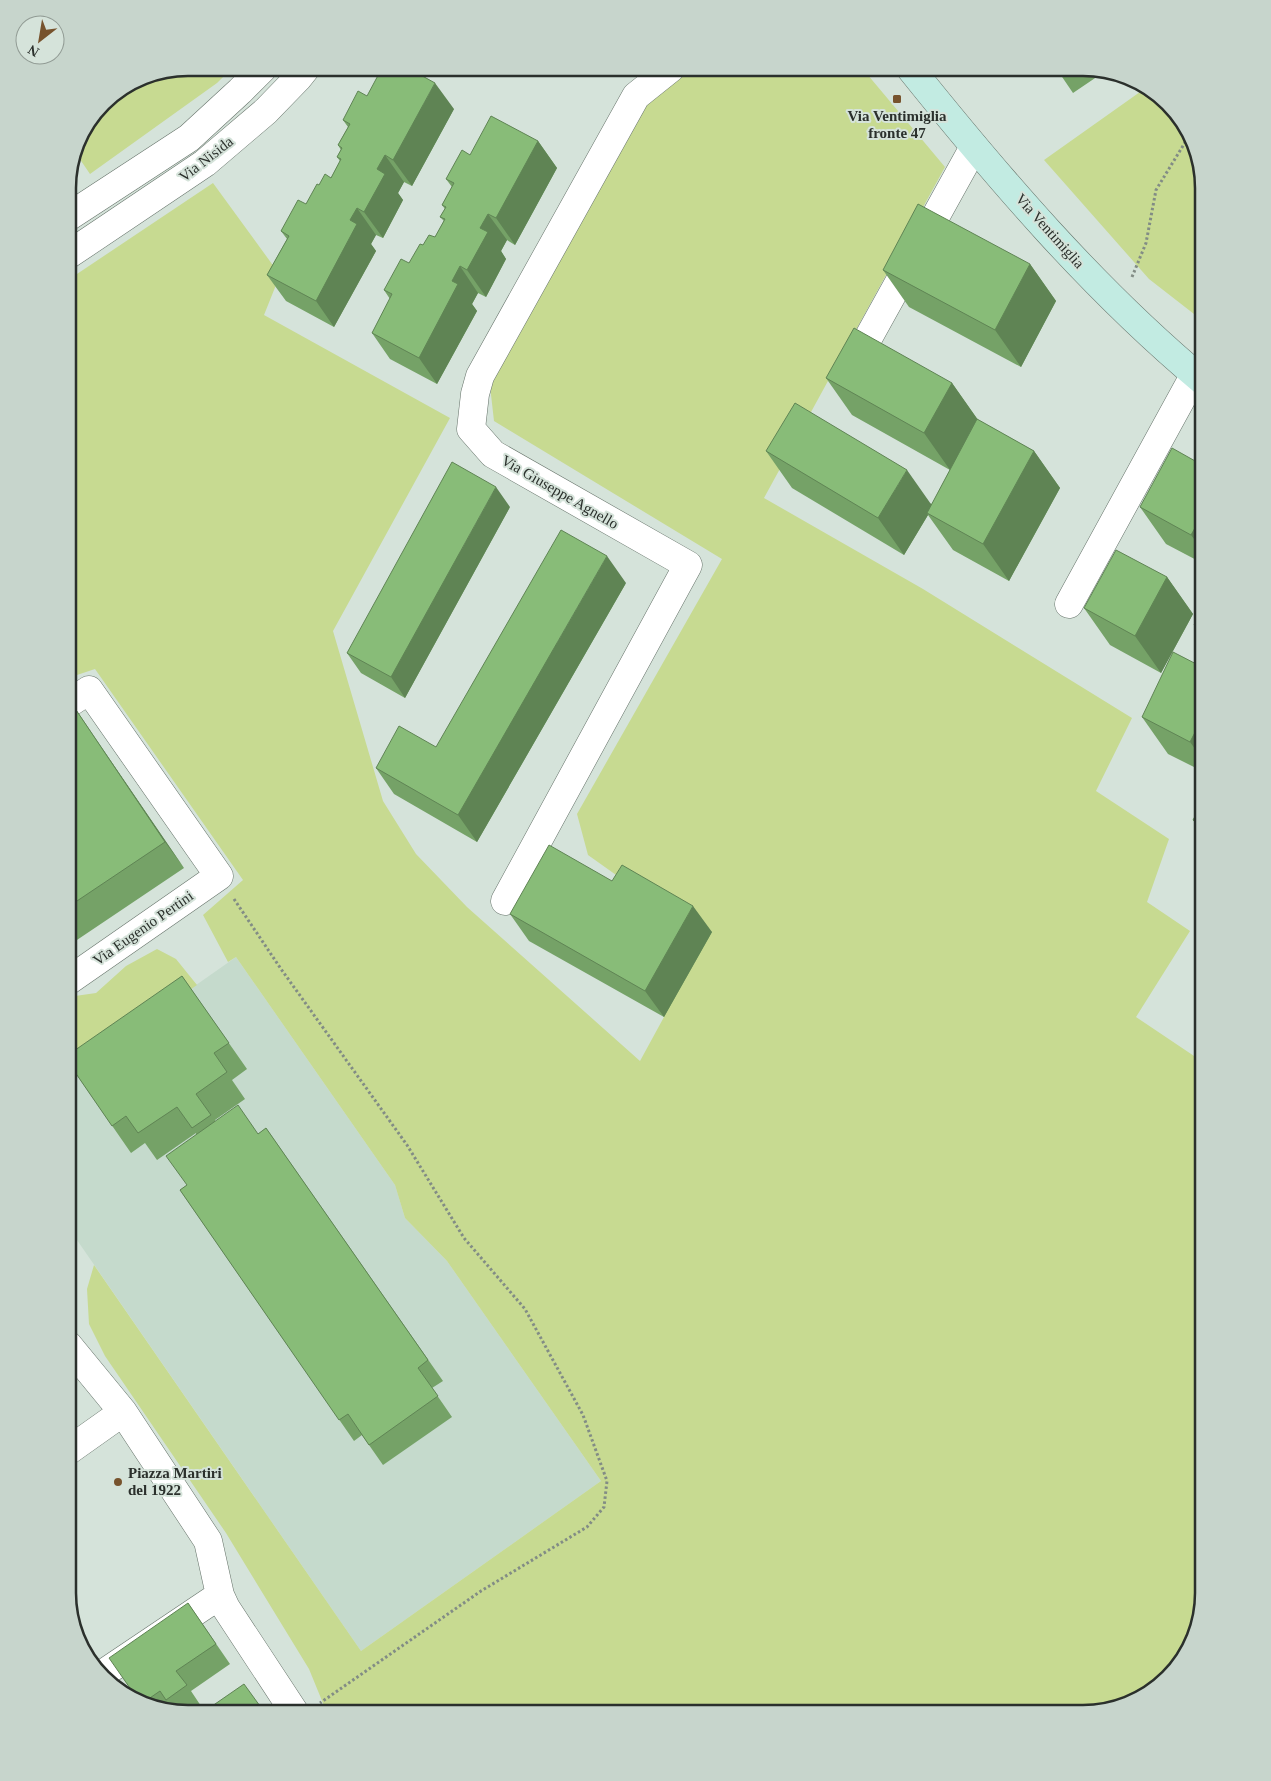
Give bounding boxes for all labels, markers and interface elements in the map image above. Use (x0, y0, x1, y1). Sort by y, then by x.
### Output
north arrow (15, 15, 65, 65)
text: N (25, 42, 42, 60)
marker: Via Ventimiglia fronte 47 (891, 93, 903, 105)
place label: Via Ventimiglia fronte 47 (847, 108, 947, 141)
street label: Via Nisida (176, 133, 236, 185)
street label: Via Ventimiglia (1013, 191, 1088, 272)
street label: Via Giuseppe Agnello (499, 452, 621, 532)
street label: Via Eugenio Pertini (90, 888, 196, 968)
place label: Piazza Martiri del 1922 (128, 1465, 222, 1498)
marker: Piazza Martiri del 1922 (112, 1476, 124, 1488)

